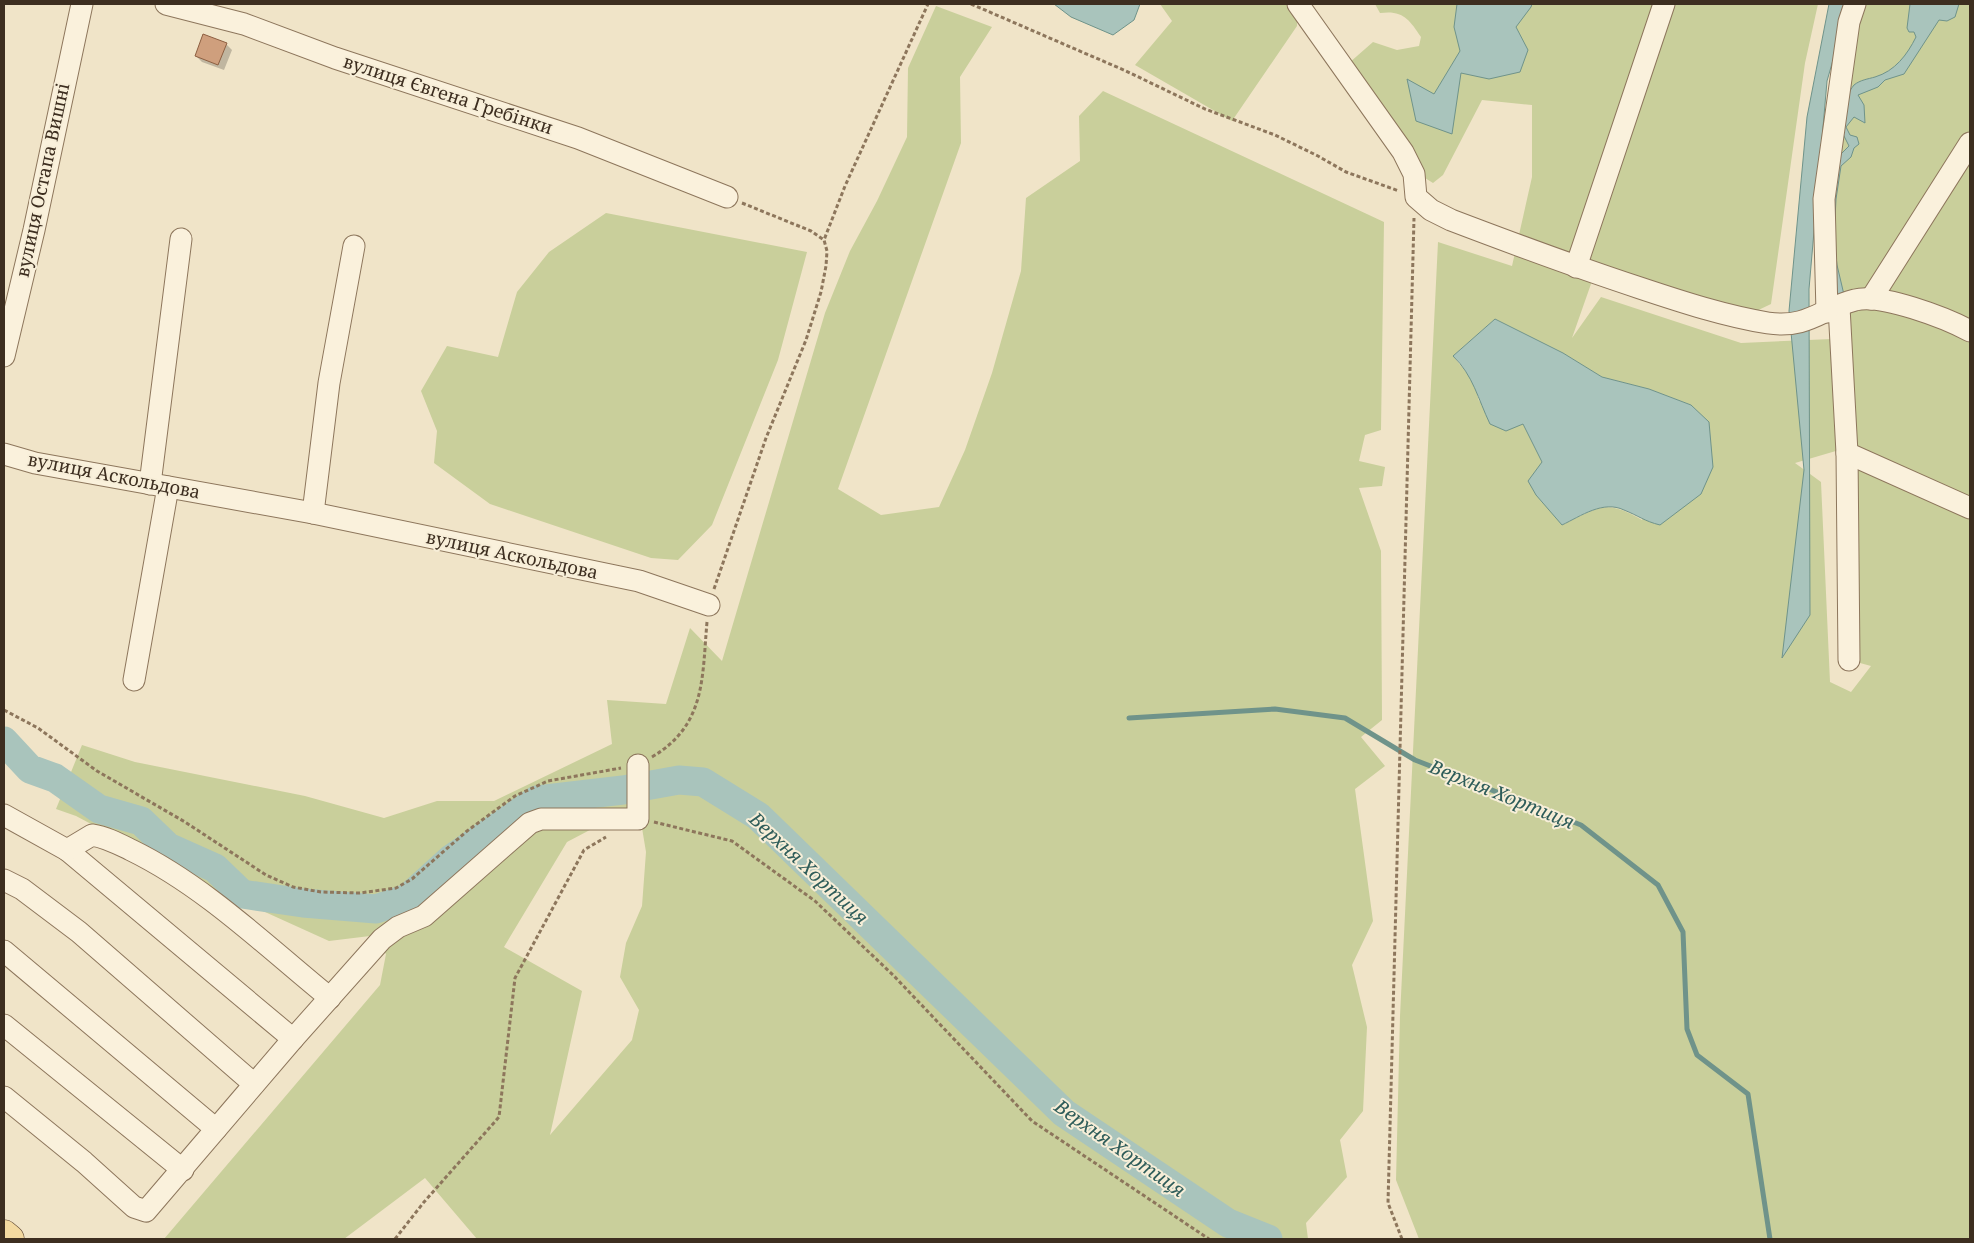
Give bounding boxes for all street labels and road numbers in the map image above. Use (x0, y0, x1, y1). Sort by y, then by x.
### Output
street label: вулиця Євгена Гребінки (340, 49, 556, 139)
street label: вулиця Остапа Вишні (10, 80, 74, 279)
street label: вулиця Аскольдова (26, 447, 202, 504)
street label: вулиця Аскольдова (424, 524, 600, 584)

